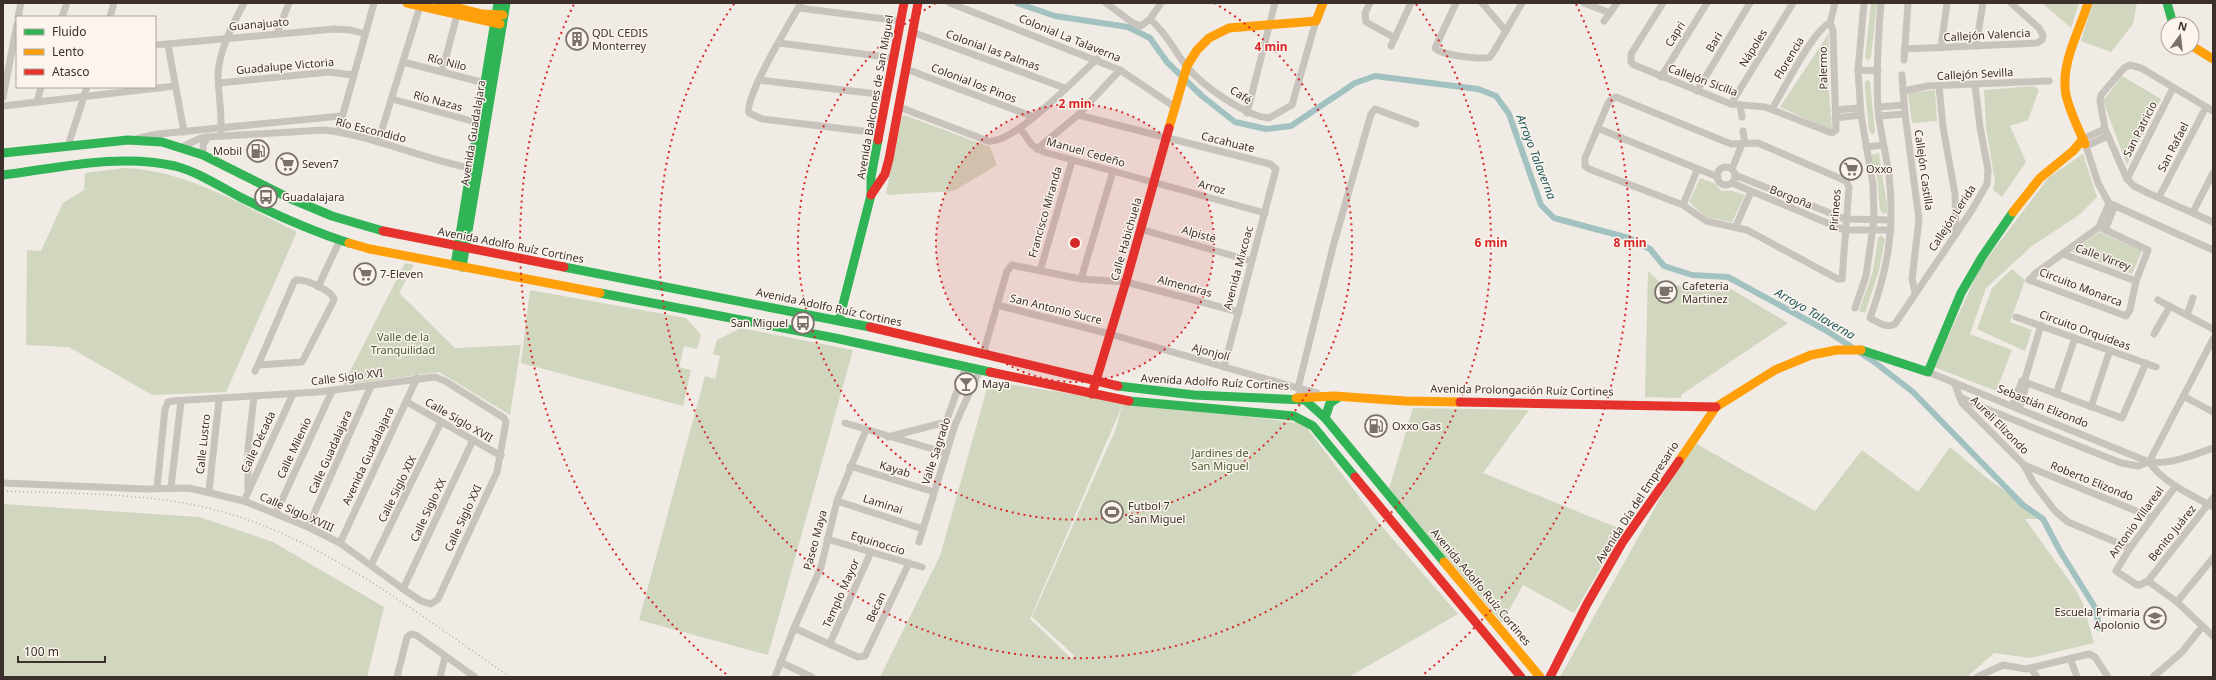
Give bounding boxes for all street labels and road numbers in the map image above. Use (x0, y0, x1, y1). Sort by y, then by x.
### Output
street label: Colonial La Talaverna (1017, 10, 1124, 65)
street label: Guanajuato (228, 13, 290, 34)
street label: Avenida Balcones de San Miguel (853, 14, 896, 180)
street label: Capri (1661, 18, 1688, 49)
street label: Callejón Valencia (1943, 25, 2031, 44)
street label: Colonial las Palmas (944, 26, 1042, 74)
street label: Nápoles (1735, 26, 1770, 70)
street label: Bari (1702, 29, 1725, 54)
street label: Florencia (1770, 34, 1807, 82)
street label: Palermo (1815, 46, 1830, 90)
street label: Río Nilo (426, 49, 469, 74)
street label: Guadalupe Victoria (235, 54, 335, 77)
street label: Colonial los Pinos (929, 59, 1019, 106)
street label: Callejón Sicilia (1666, 60, 1740, 99)
street label: Callejón Sevilla (1936, 64, 2014, 83)
street label: Avenida Guadalajara (457, 79, 488, 187)
street label: Café (1227, 82, 1255, 107)
street label: Río Nazas (412, 87, 464, 114)
street label: San Patricio (2119, 98, 2160, 159)
street label: Río Escondido (334, 113, 408, 146)
street label: San Rafael (2154, 119, 2191, 174)
street label: Cacahuate (1200, 128, 1256, 155)
street label: Callejón Castilla (1911, 129, 1938, 211)
street label: Manuel Cedeño (1045, 133, 1128, 170)
street label: Francisco Miranda (1024, 165, 1065, 259)
street label: Arroz (1197, 176, 1227, 197)
street label: Borgoña (1768, 181, 1815, 212)
street label: Callejón Lerida (1924, 182, 1979, 254)
street label: Pirineos (1825, 188, 1844, 231)
street label: Calle Habichuela (1106, 196, 1145, 282)
street label: Alpiste (1180, 221, 1218, 246)
street label: Avenida Adolfo Ruíz Cortines (437, 223, 585, 266)
street label: Avenida Mixcoac (1219, 224, 1256, 311)
street label: Calle Virrey (2073, 240, 2133, 274)
street label: Circuito Monarca (2037, 264, 2125, 309)
street label: Almendras (1156, 271, 1214, 300)
street label: Avenida Adolfo Ruíz Cortines (755, 284, 903, 329)
street label: San Antonio Sucre (1009, 290, 1104, 327)
street label: Circuito Orquídeas (2037, 306, 2133, 353)
street label: Ajonjolí (1191, 339, 1233, 364)
street label: Calle Siglo XVI (310, 365, 384, 388)
street label: Avenida Adolfo Ruíz Cortines (1140, 370, 1290, 393)
street label: Avenida Prolongación Ruíz Cortines (1430, 380, 1614, 399)
street label: Sebastián Elizondo (1995, 380, 2091, 431)
street label: Aureli Elizondo (1968, 392, 2033, 457)
street label: Calle Siglo XVII (422, 394, 496, 445)
street label: Avenida Guadalajara (338, 404, 397, 507)
street label: Calle Década (237, 408, 278, 475)
street label: Calle Guadalajara (304, 408, 355, 496)
street label: Calle Lustro (192, 413, 213, 475)
street label: Calle Milenio (273, 414, 314, 481)
street label: Valle Sagrado (918, 415, 954, 487)
street label: Avenida Día del Empresario (1592, 438, 1682, 565)
street label: Calle Siglo XIX (374, 452, 419, 525)
street label: Kayab (878, 457, 913, 480)
street label: Roberto Elizondo (2048, 457, 2136, 504)
street label: Calle Siglo XX (406, 475, 449, 544)
street label: Calle Siglo XXI (440, 482, 485, 554)
street label: Antonio Villareal (2105, 483, 2166, 560)
street label: Calle Siglo XVIII (258, 488, 337, 535)
street label: Laminai (861, 490, 905, 517)
street label: Benito Juárez (2144, 502, 2199, 564)
street label: Paseo Maya (799, 508, 830, 572)
street label: Avenida Adolfo Ruíz Cortines (1428, 525, 1535, 648)
street label: Equinoccio (849, 527, 907, 558)
street label: Templo Mayor (819, 556, 863, 630)
street label: Becan (862, 589, 889, 624)

